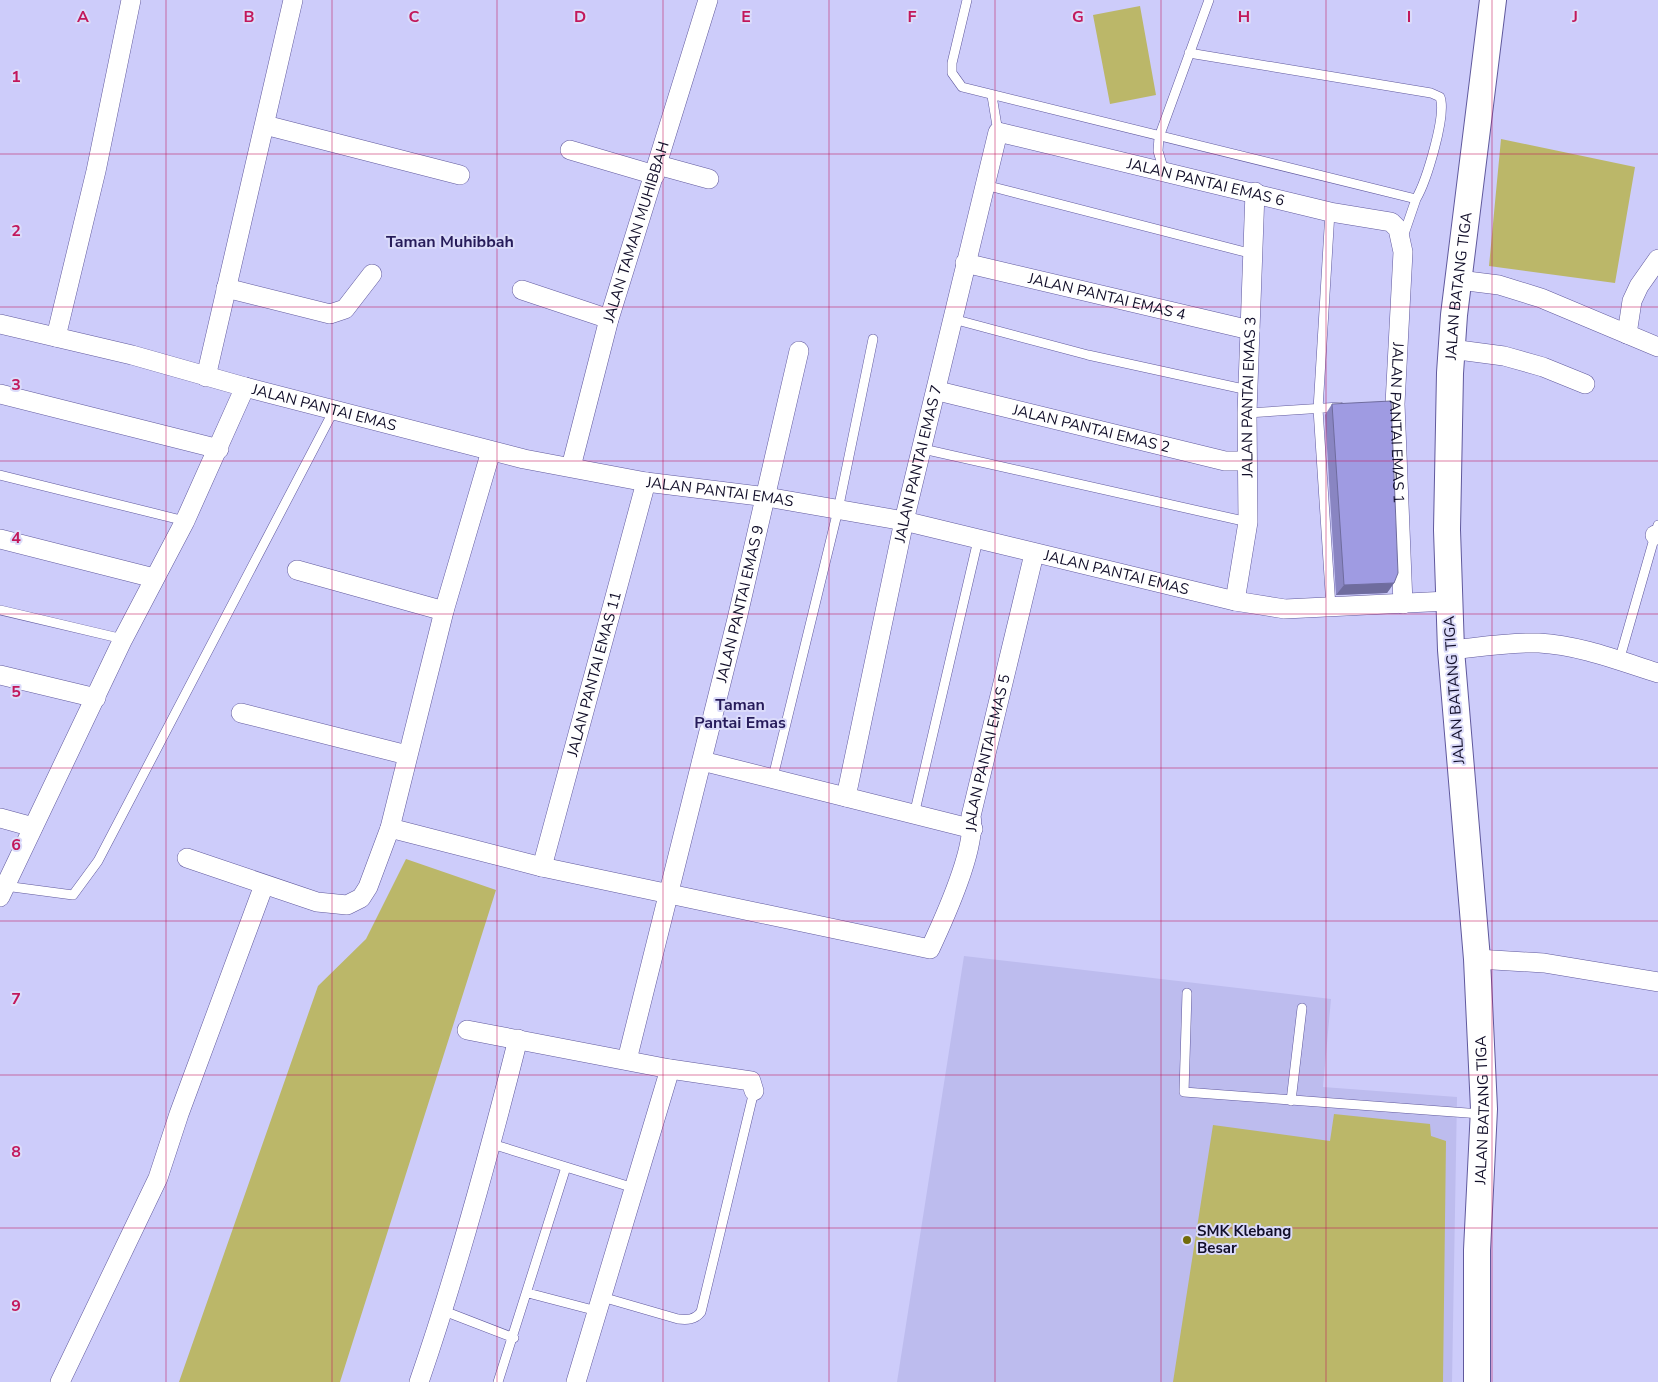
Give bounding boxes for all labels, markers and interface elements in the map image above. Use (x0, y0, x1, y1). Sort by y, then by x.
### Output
text: A (77, 6, 89, 28)
text: B (243, 6, 255, 28)
text: C (409, 6, 420, 28)
text: D (574, 6, 586, 28)
text: E (741, 6, 751, 28)
text: F (908, 6, 917, 28)
text: G (1072, 6, 1084, 28)
text: H (1238, 6, 1250, 28)
text: I (1407, 6, 1411, 28)
text: J (1571, 6, 1578, 28)
text: 1 (11, 66, 21, 88)
street label: JALAN TAMAN MUHIBBAH (598, 139, 674, 325)
street label: JALAN PANTAI EMAS 6 (1124, 153, 1286, 211)
street label: JALAN BATANG TIGA (1441, 211, 1477, 362)
text: 2 (11, 220, 21, 242)
district label: Taman Muhibbah (386, 231, 514, 253)
street label: JALAN PANTAI EMAS 4 (1025, 268, 1188, 325)
street label: JALAN PANTAI EMAS 3 (1237, 316, 1260, 479)
street label: JALAN PANTAI EMAS 1 (1385, 341, 1409, 504)
text: 3 (11, 374, 21, 396)
street label: JALAN PANTAI EMAS (249, 379, 399, 436)
street label: JALAN PANTAI EMAS 7 (890, 383, 946, 545)
street label: JALAN PANTAI EMAS 2 (1010, 399, 1172, 457)
street label: JALAN PANTAI EMAS (644, 472, 795, 511)
street label: JALAN PANTAI EMAS 9 (711, 523, 768, 686)
text: 4 (11, 527, 21, 549)
street label: JALAN PANTAI EMAS (1041, 545, 1191, 600)
street label: JALAN PANTAI EMAS 11 (562, 589, 626, 760)
street label: JALAN BATANG TIGA (1439, 615, 1469, 766)
street label: JALAN PANTAI EMAS 5 (961, 672, 1015, 833)
text: 5 (11, 681, 21, 703)
district label: Taman Pantai Emas (694, 694, 786, 734)
text: 6 (11, 834, 21, 856)
text: 7 (11, 988, 21, 1010)
street label: JALAN BATANG TIGA (1470, 1035, 1494, 1186)
text: 8 (11, 1141, 21, 1163)
place label: SMK Klebang Besar (1197, 1221, 1291, 1258)
marker: SMK Klebang Besar (1181, 1234, 1193, 1246)
text: 9 (11, 1295, 21, 1317)

